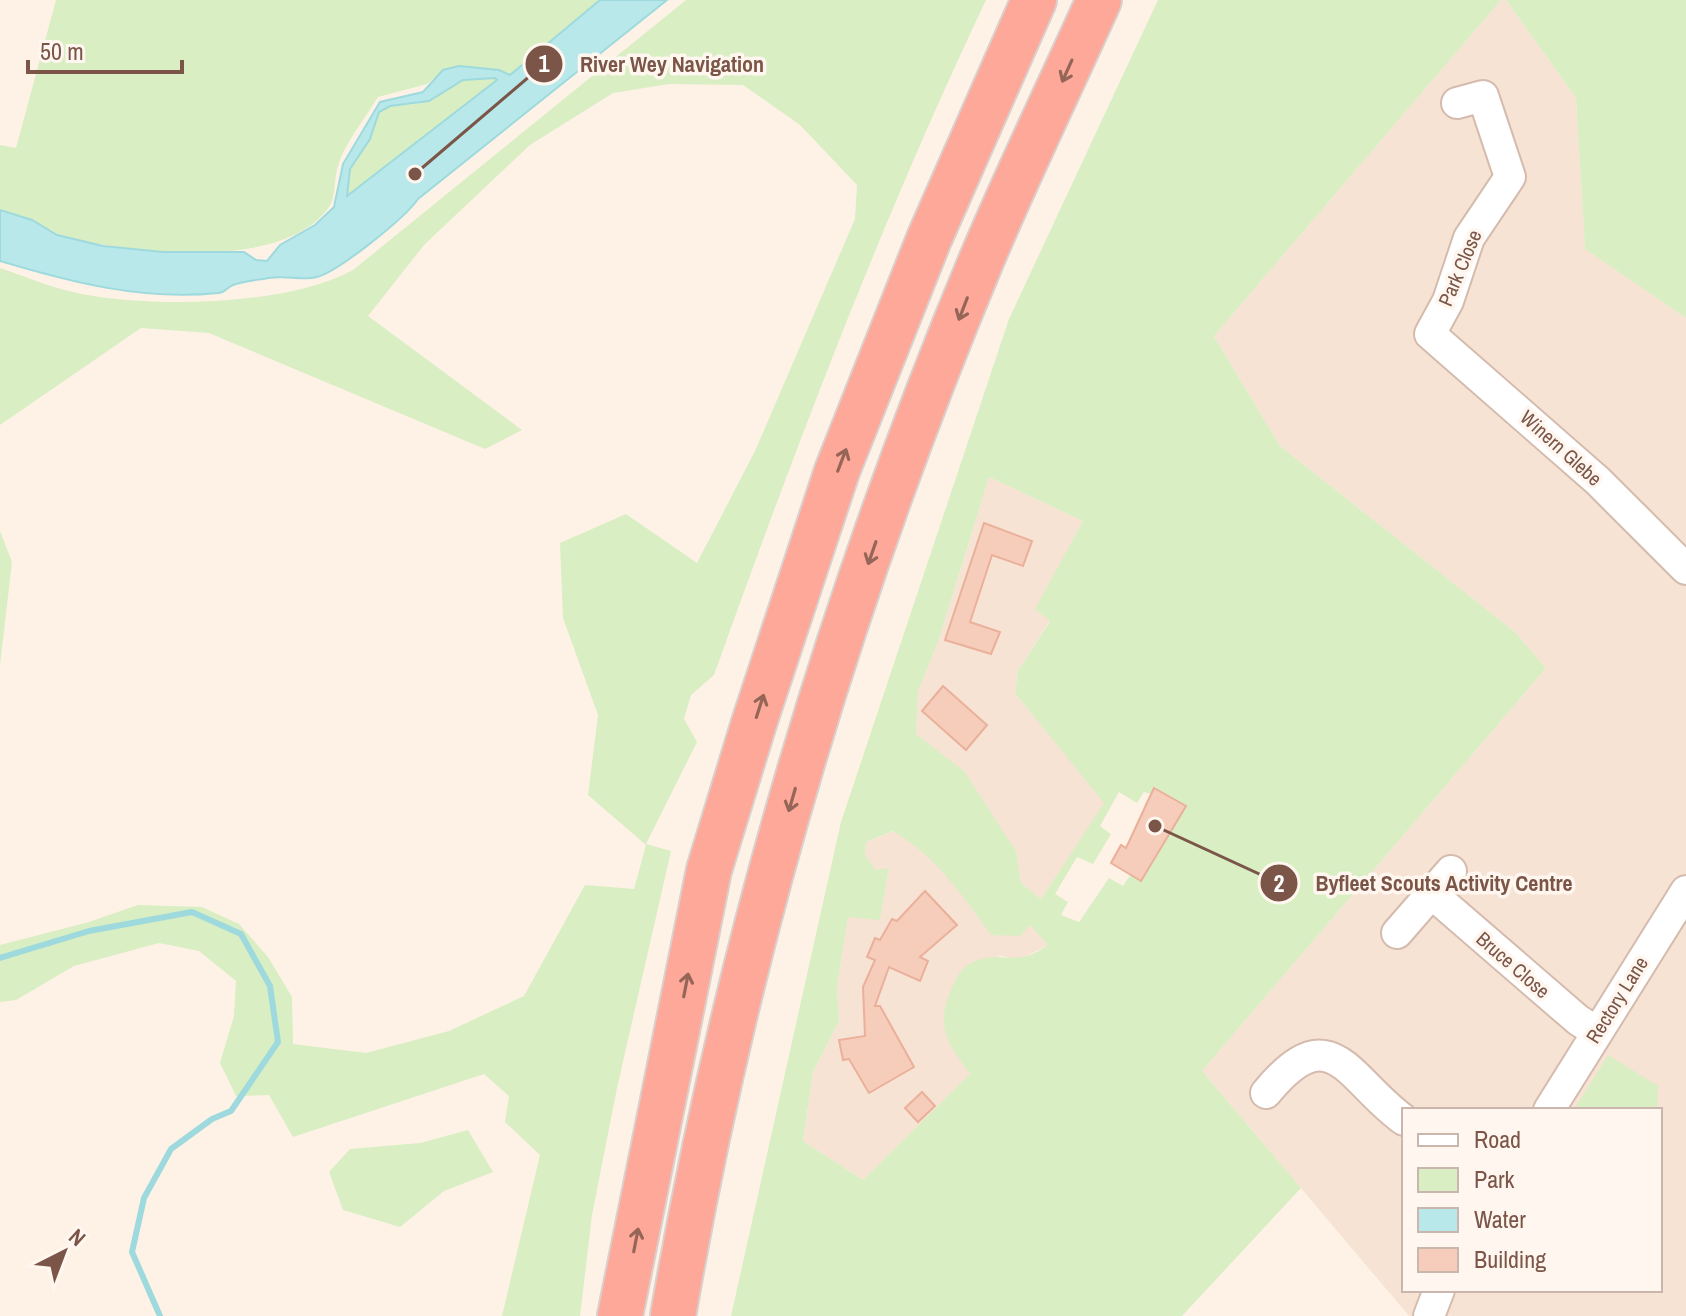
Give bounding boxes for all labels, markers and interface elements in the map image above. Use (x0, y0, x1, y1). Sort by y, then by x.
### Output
scale bar (28, 24, 182, 74)
text: 50 m (40, 35, 84, 67)
callout: River Wey Navigation (524, 41, 780, 87)
text: 1 (539, 47, 550, 79)
text: River Wey Navigation (580, 49, 764, 79)
one-way arrow (1059, 59, 1074, 83)
street label: Park Close (1431, 226, 1488, 310)
one-way arrow (954, 296, 969, 321)
street label: Winern Glebe (1515, 404, 1608, 492)
one-way arrow (836, 448, 850, 473)
one-way arrow (863, 540, 878, 565)
one-way arrow (753, 694, 768, 719)
one-way arrow (783, 787, 798, 813)
callout: Byfleet Scouts Activity Centre (1259, 860, 1589, 906)
text: 2 (1274, 867, 1285, 899)
text: Byfleet Scouts Activity Centre (1316, 868, 1572, 898)
street label: Bruce Close (1471, 925, 1556, 1004)
street label: Rectory Lane (1579, 951, 1654, 1048)
one-way arrow (680, 972, 695, 998)
legend (1402, 1108, 1662, 1292)
text: Road (1474, 1123, 1521, 1155)
text: Park (1474, 1163, 1515, 1195)
text: Water (1474, 1203, 1526, 1235)
north arrow (24, 1212, 104, 1292)
text: N (63, 1222, 92, 1253)
one-way arrow (629, 1227, 644, 1253)
text: Building (1474, 1243, 1546, 1275)

